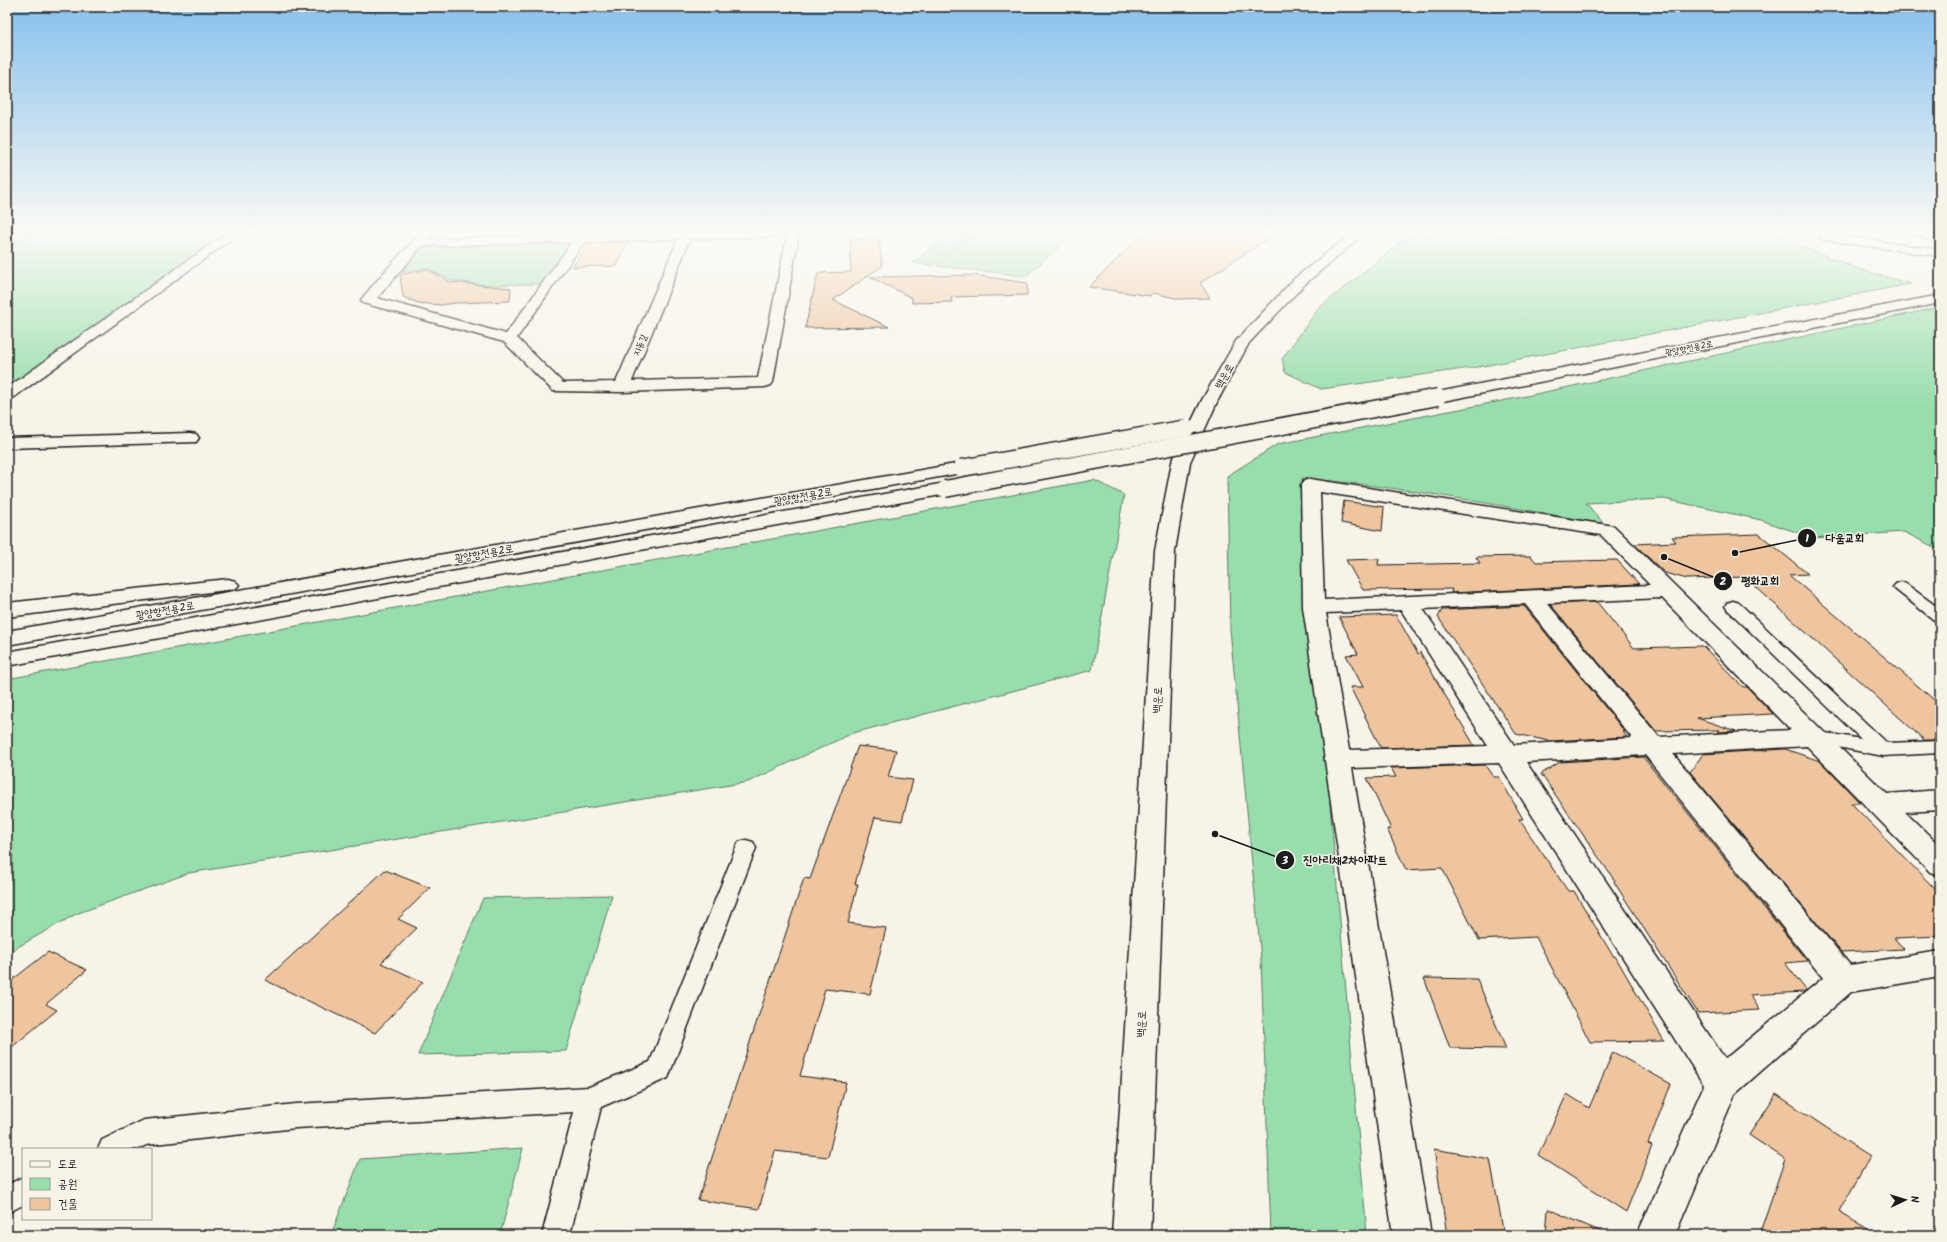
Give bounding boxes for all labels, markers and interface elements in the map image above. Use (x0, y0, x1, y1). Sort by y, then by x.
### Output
street label: 지동길 (629, 332, 652, 358)
street label: 광양항전용2로 (1664, 336, 1714, 360)
street label: 백운로 (1211, 360, 1239, 392)
street label: 광양항전용2로 (772, 483, 834, 511)
callout: 다움교회 (1797, 526, 1872, 550)
text: 1 (1805, 529, 1809, 548)
text: 다움교회 (1825, 529, 1864, 548)
street label: 광양항전용2로 (453, 540, 515, 568)
callout: 평화교회 (1713, 569, 1788, 593)
text: 2 (1720, 572, 1727, 591)
text: 평화교회 (1741, 572, 1779, 591)
street label: 광양항전용2로 (134, 597, 196, 625)
street label: 백운로 (1148, 686, 1168, 714)
callout: 진아리채2차아파트 (1275, 848, 1395, 872)
text: 3 (1281, 851, 1289, 870)
text: 진아리채2차아파트 (1303, 851, 1387, 870)
street label: 백운로 (1132, 1010, 1152, 1038)
legend (22, 1148, 152, 1220)
text: 도로 (58, 1155, 77, 1174)
text: 공원 (58, 1175, 77, 1194)
north arrow (1885, 1180, 1925, 1220)
text: 건물 (58, 1195, 78, 1214)
text: N (1905, 1195, 1923, 1204)

